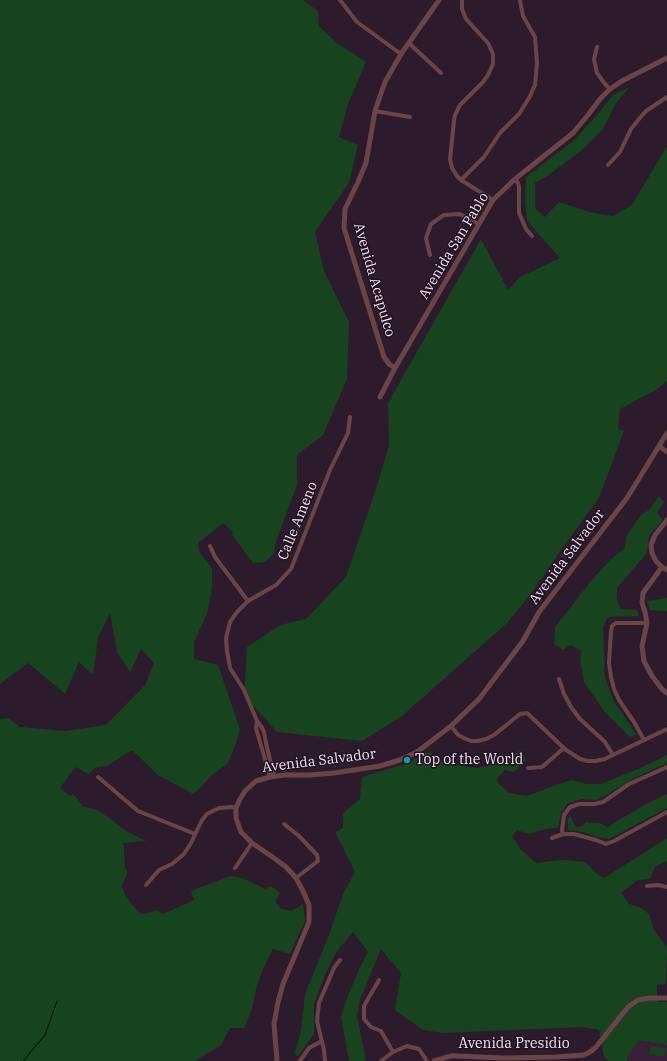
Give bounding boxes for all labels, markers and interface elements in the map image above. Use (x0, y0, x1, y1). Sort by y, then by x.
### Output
street label: Avenida San Pablo (416, 190, 492, 302)
street label: Avenida Acapulco (350, 221, 398, 339)
street label: Calle Ameno (275, 479, 321, 563)
street label: Avenida Salvador (526, 506, 608, 608)
street label: Avenida Salvador (261, 746, 377, 776)
place label: Top of the World (415, 752, 523, 768)
marker: Top of the World (402, 755, 412, 765)
street label: Avenida Presidio (458, 1036, 570, 1052)

